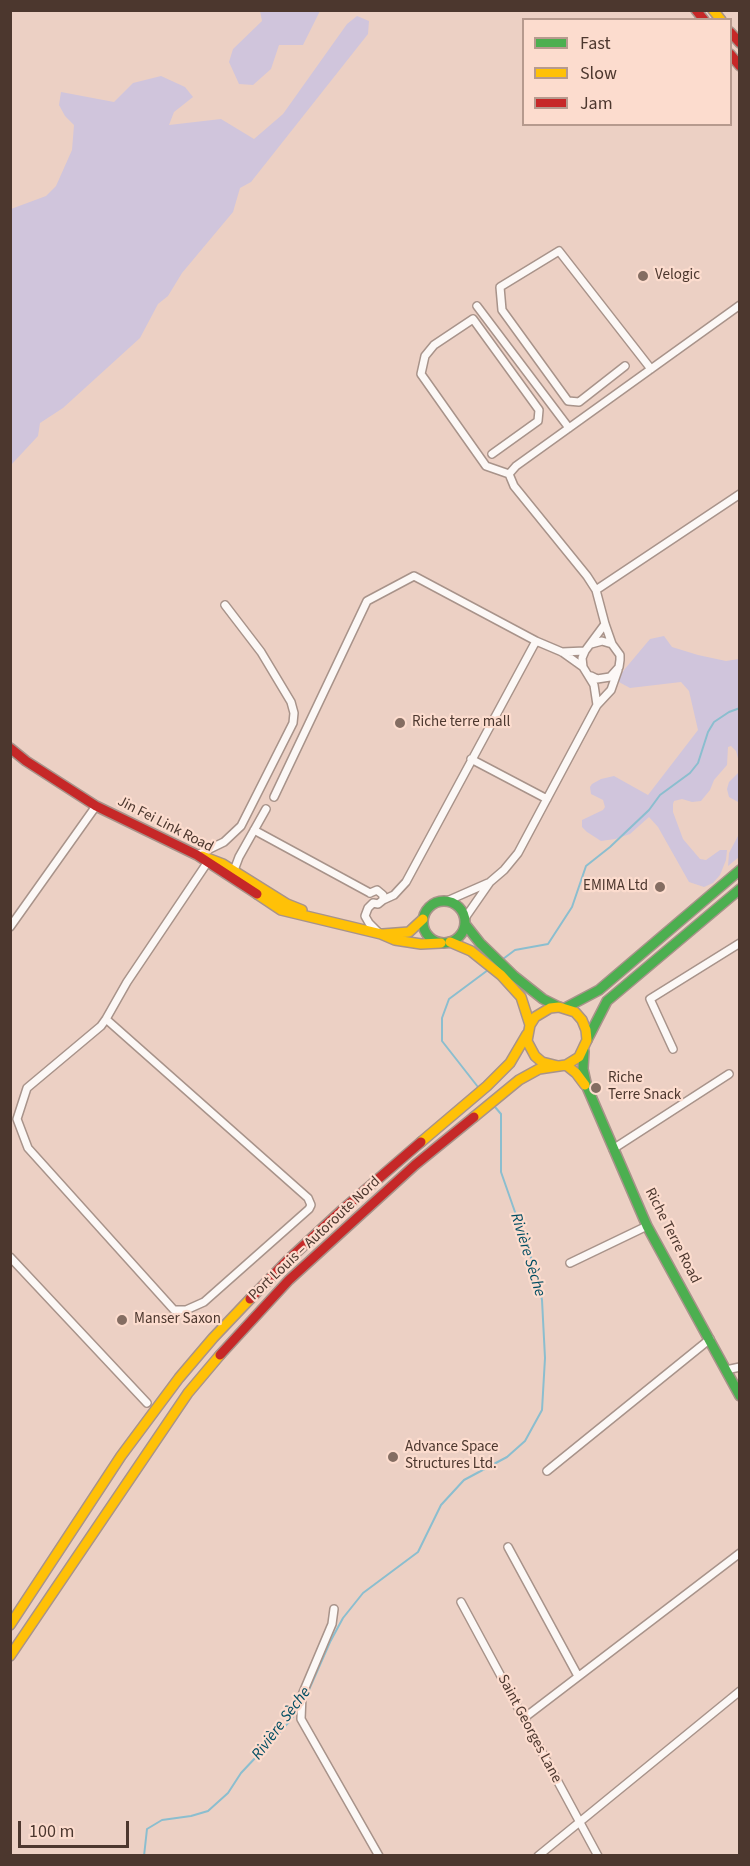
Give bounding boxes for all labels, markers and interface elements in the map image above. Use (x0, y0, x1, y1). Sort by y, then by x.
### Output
legend (522, 18, 732, 126)
text: Fast (580, 31, 611, 56)
text: Slow (580, 61, 617, 86)
text: Jam (580, 91, 613, 116)
place label: Velogic (655, 267, 700, 285)
marker: Velogic (636, 269, 650, 283)
place label: Riche terre mall (412, 714, 510, 732)
marker: Riche terre mall (393, 716, 407, 730)
street label: Jin Fei Link Road (114, 793, 216, 857)
place label: EMIMA Ltd (583, 878, 648, 896)
marker: EMIMA Ltd (653, 880, 667, 894)
place label: Riche Terre Snack (608, 1070, 681, 1105)
marker: Riche Terre Snack (589, 1081, 603, 1095)
street label: Port Louis – Autoroute Nord (246, 1173, 384, 1305)
street label: Riche Terre Road (640, 1185, 704, 1287)
water label: Rivière Sèche (505, 1211, 549, 1299)
place label: Manser Saxon (134, 1311, 221, 1329)
marker: Manser Saxon (115, 1313, 129, 1327)
place label: Advance Space Structures Ltd. (405, 1439, 499, 1474)
marker: Advance Space Structures Ltd. (386, 1450, 400, 1464)
street label: Saint Georges Lane (493, 1672, 565, 1786)
water label: Rivière Sèche (248, 1684, 316, 1764)
scale bar (21, 1809, 132, 1847)
text: 100 m (29, 1819, 74, 1844)

